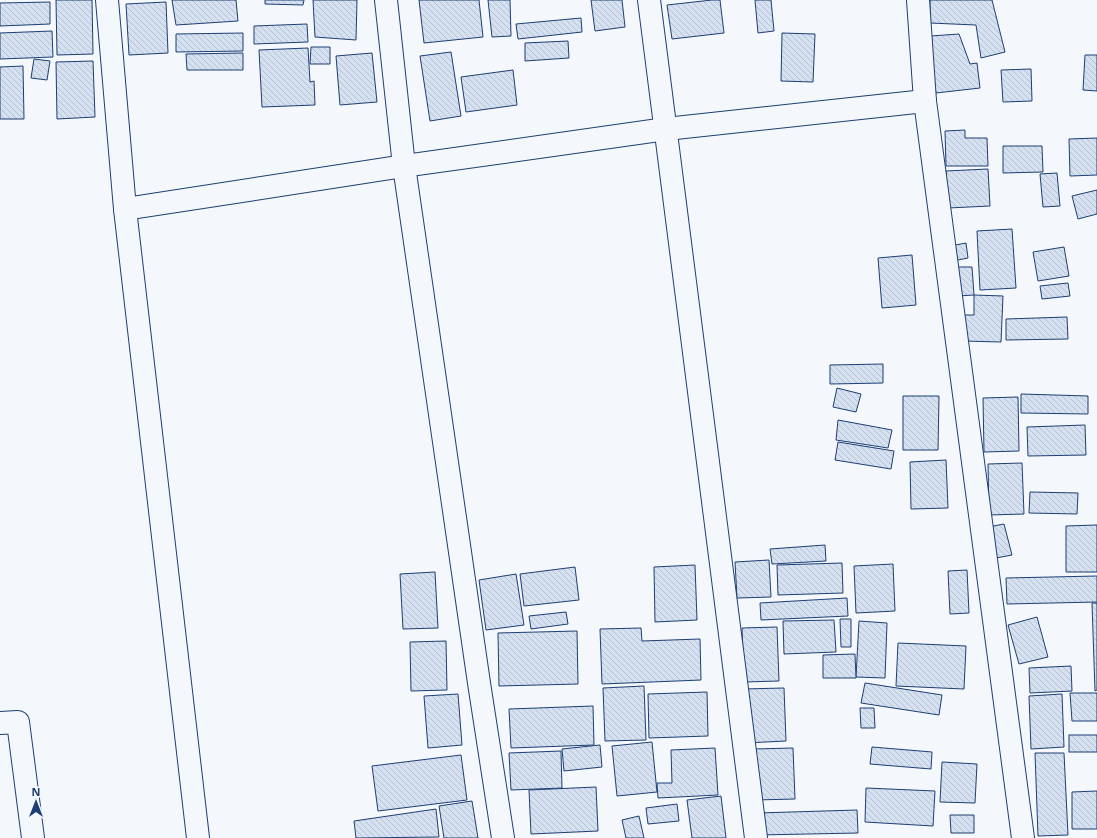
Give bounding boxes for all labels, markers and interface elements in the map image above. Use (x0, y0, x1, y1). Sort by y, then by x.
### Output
north arrow (16, 782, 56, 822)
text: N (32, 784, 40, 799)

